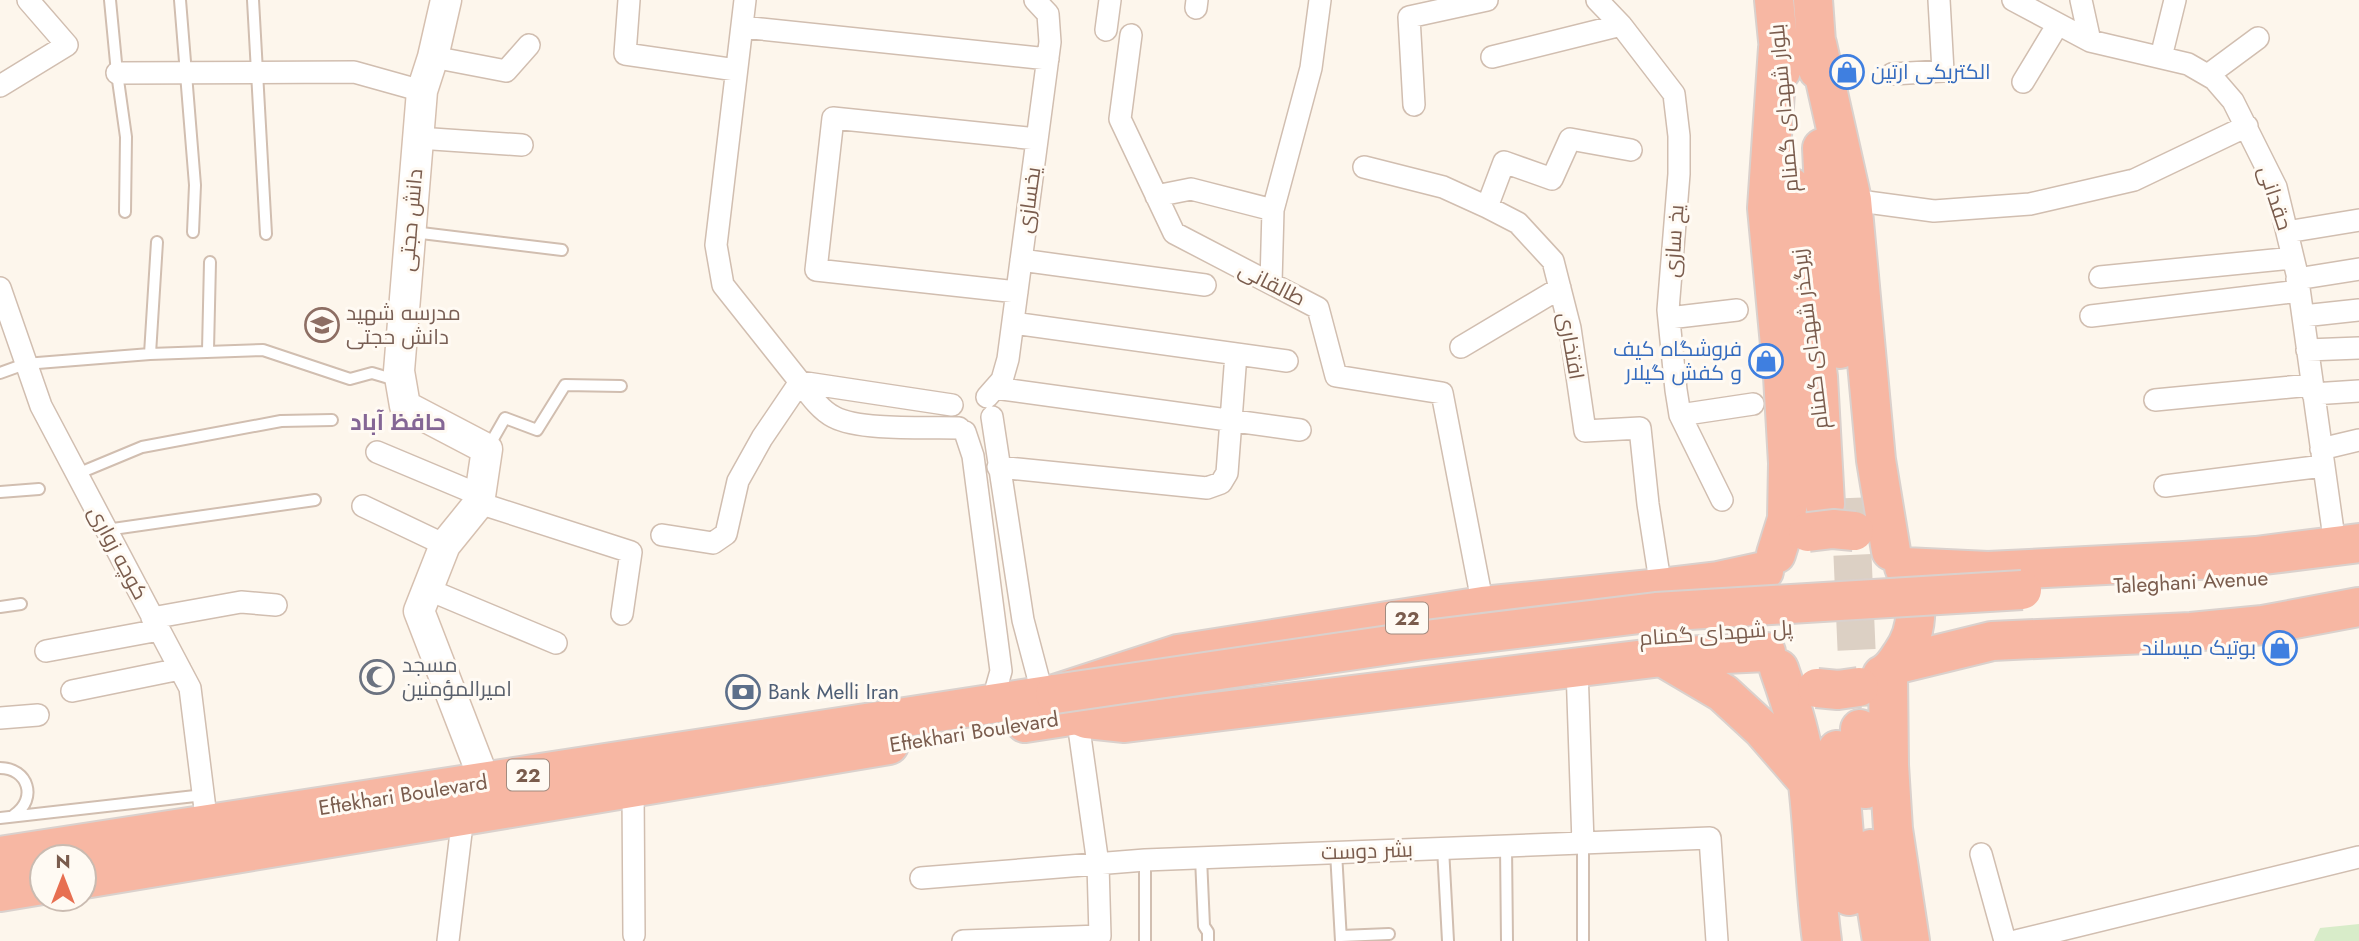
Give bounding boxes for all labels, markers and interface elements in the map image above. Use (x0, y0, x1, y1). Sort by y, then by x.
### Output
street label: بلوار شهدای گمنام (1762, 23, 1806, 193)
shop icon: الکتریکی ارتین (1828, 53, 1866, 91)
place label: الکتریکی ارتین (1871, 57, 1991, 87)
street label: حقدانی (2251, 162, 2299, 234)
street label: یخسازی (1009, 164, 1049, 235)
street label: دانش حجتی (392, 167, 430, 273)
street label: یخ سازی (1656, 203, 1692, 278)
street label: زیرگذر شهدای گمنام (1784, 247, 1836, 431)
street label: طالقانی (1233, 254, 1311, 314)
place label: مدرسه شهید دانش حجتی (346, 298, 461, 352)
school or university icon: مدرسه شهید دانش حجتی (303, 306, 341, 344)
street label: افتخاری (1550, 310, 1592, 382)
place label: فروشگاه کیف و کفش گیلار (1613, 334, 1742, 388)
shop icon: فروشگاه کیف و کفش گیلار (1747, 342, 1785, 380)
district label: حافظ آباد (350, 405, 446, 439)
street label: کوچه زواری (81, 501, 155, 605)
street label: Taleghani Avenue (2113, 563, 2269, 601)
road number: 22 (1386, 603, 1428, 634)
street label: پل شهدای گمنام (1638, 613, 1794, 653)
shop icon: بوتیک میسلند (2261, 629, 2299, 667)
place label: بوتیک میسلند (2141, 633, 2256, 663)
place label: مسجد امیرالمؤمنین (402, 650, 512, 704)
mosque icon: مسجد امیرالمؤمنین (358, 658, 396, 696)
bank icon: Bank Melli Iran (724, 673, 762, 711)
place label: Bank Melli Iran (768, 677, 899, 707)
street label: Eftekhari Boulevard (887, 704, 1061, 760)
road number: 22 (507, 760, 549, 790)
street label: Eftekhari Boulevard (316, 767, 490, 823)
street label: بشر دوست (1320, 834, 1414, 868)
north arrow (28, 843, 98, 913)
text: N (55, 848, 71, 875)

